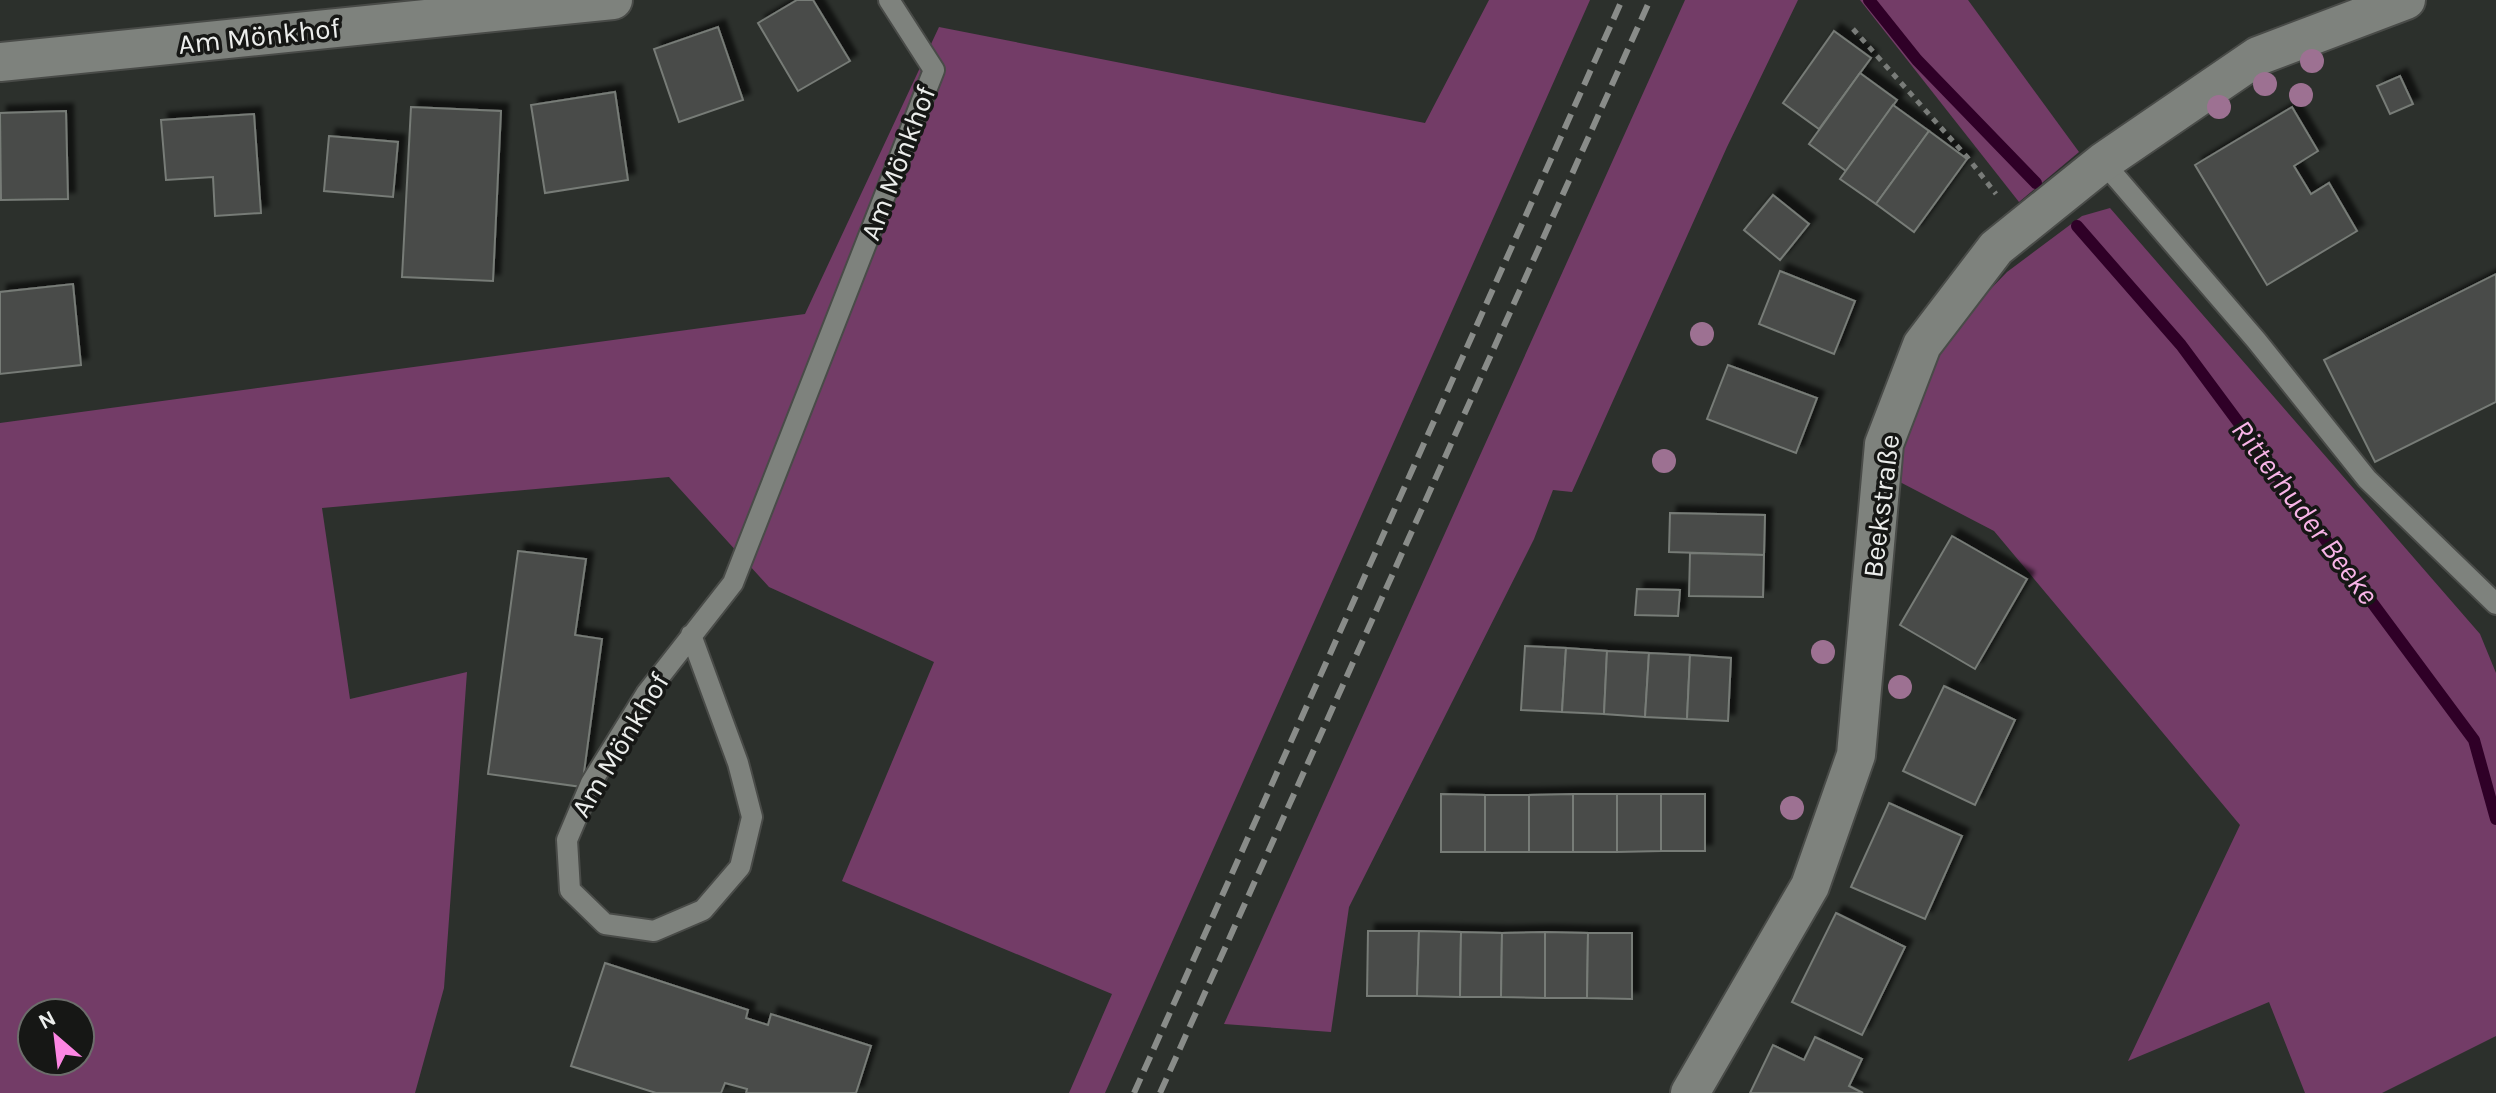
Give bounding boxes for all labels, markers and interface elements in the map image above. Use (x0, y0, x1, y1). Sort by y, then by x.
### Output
street label: Am Mönkhof (177, 11, 342, 61)
street label: Am Mönkhof (853, 81, 943, 245)
water label: Ritterhuder Beeke (2224, 412, 2386, 612)
street label: Beekstraße (1856, 432, 1906, 580)
street label: Am Mönkhof (564, 667, 676, 823)
north arrow (16, 997, 96, 1077)
text: N (34, 1005, 60, 1035)

